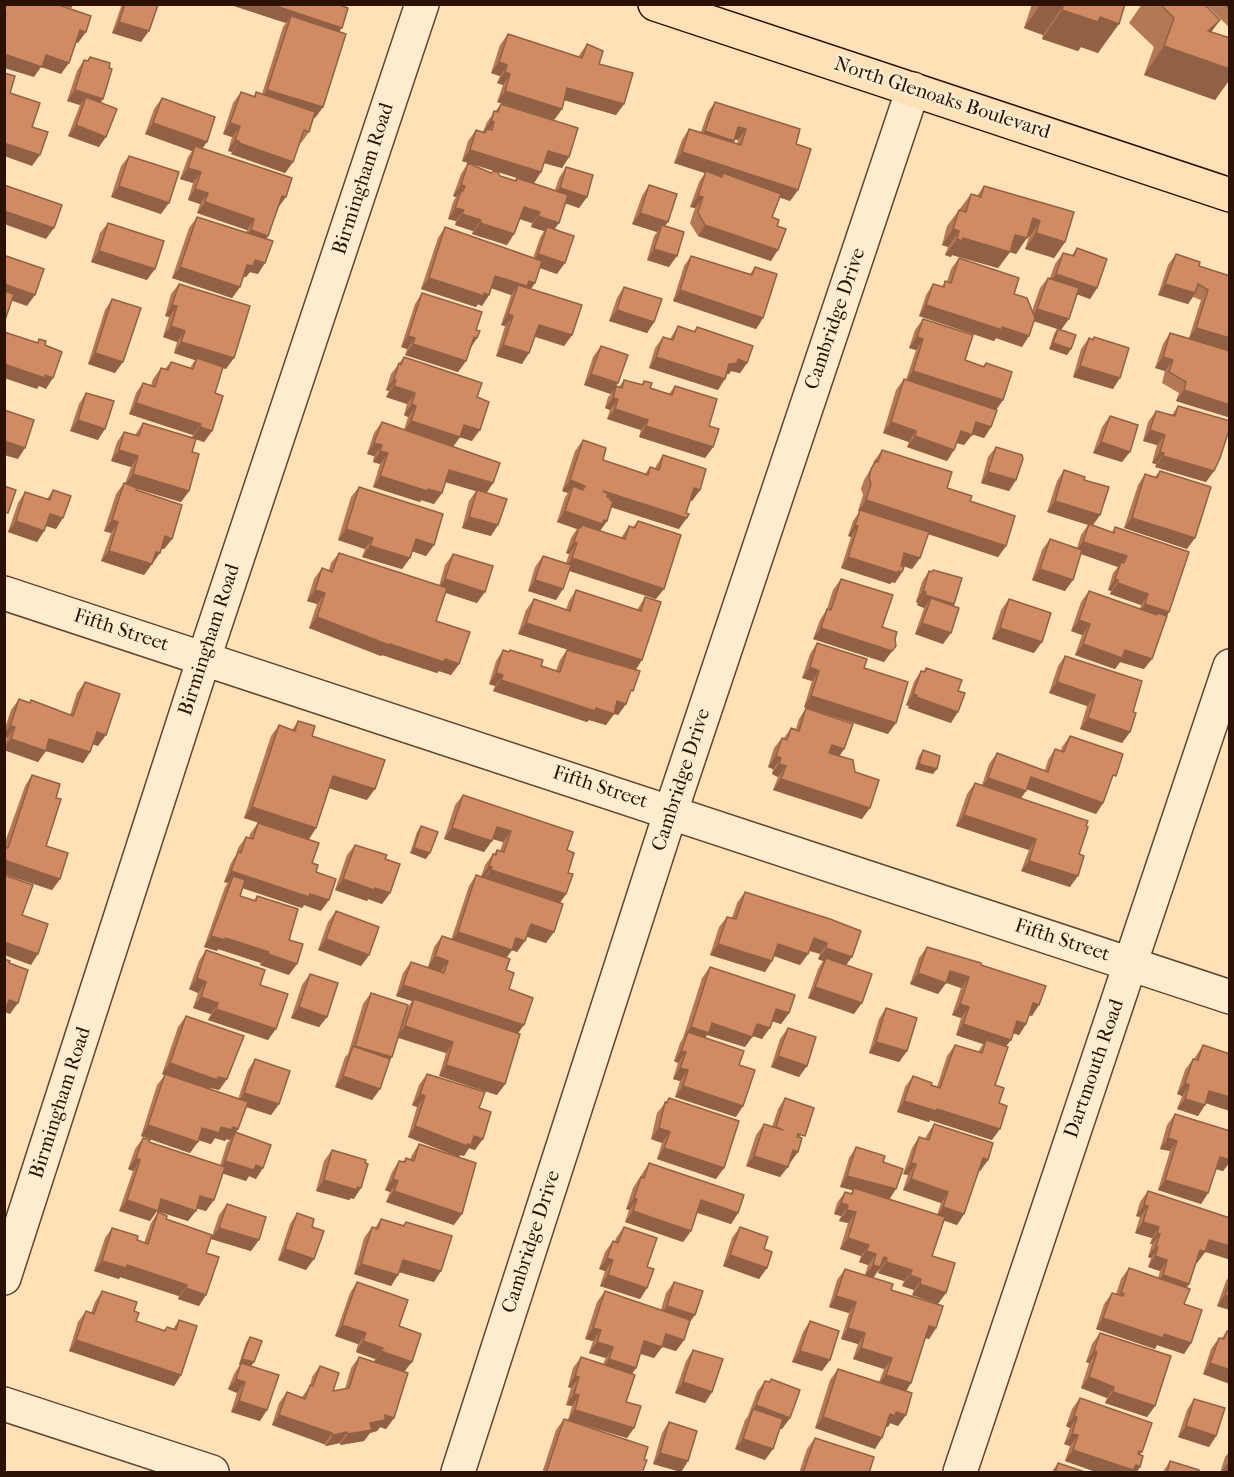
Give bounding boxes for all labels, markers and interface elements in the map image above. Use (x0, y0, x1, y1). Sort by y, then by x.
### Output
street label: North Glenoaks Boulevard (831, 53, 1053, 145)
street label: Birmingham Road (328, 100, 400, 258)
street label: Cambridge Drive (800, 245, 872, 393)
street label: Birmingham Road (174, 561, 246, 719)
street label: Fifth Street (70, 604, 172, 658)
street label: Cambridge Drive (648, 706, 716, 854)
street label: Fifth Street (549, 761, 651, 815)
street label: Fifth Street (1011, 914, 1113, 968)
street label: Dartmouth Road (1060, 996, 1130, 1142)
street label: Birmingham Road (25, 1024, 97, 1182)
street label: Cambridge Drive (498, 1168, 566, 1316)

